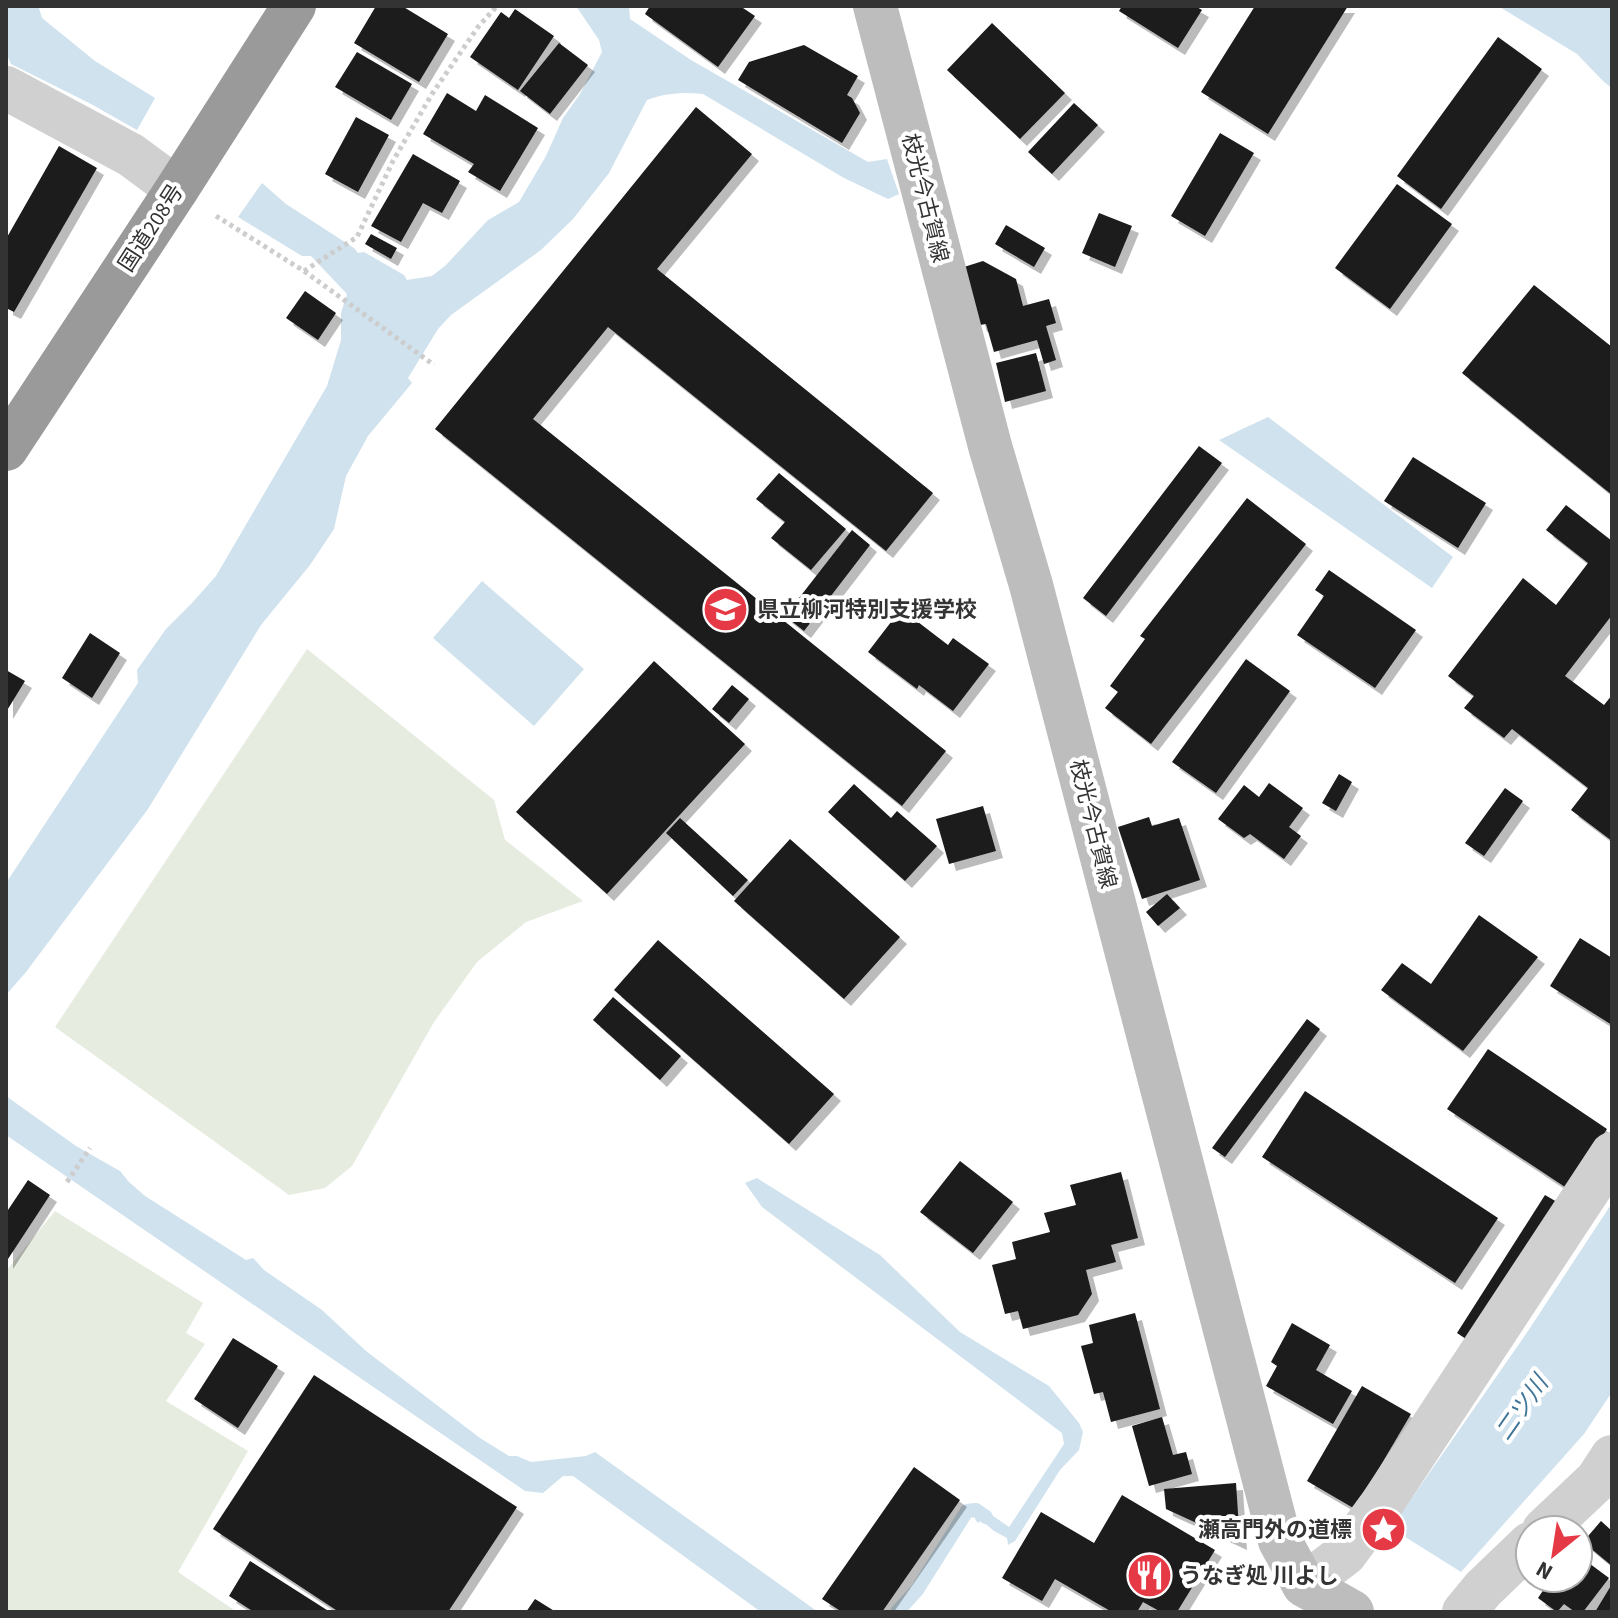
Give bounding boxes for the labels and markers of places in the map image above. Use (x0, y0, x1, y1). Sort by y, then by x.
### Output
school or university icon: 県立柳河特別支援学校 (702, 586, 750, 634)
place label: 県立柳河特別支援学校 (757, 594, 977, 626)
place icon: 瀬高門外の道標 (1359, 1506, 1407, 1554)
place label: 瀬高門外の道標 (1198, 1514, 1352, 1546)
restaurant icon: うなぎ処 川よし (1125, 1552, 1173, 1600)
place label: うなぎ処 川よし (1180, 1560, 1338, 1592)

